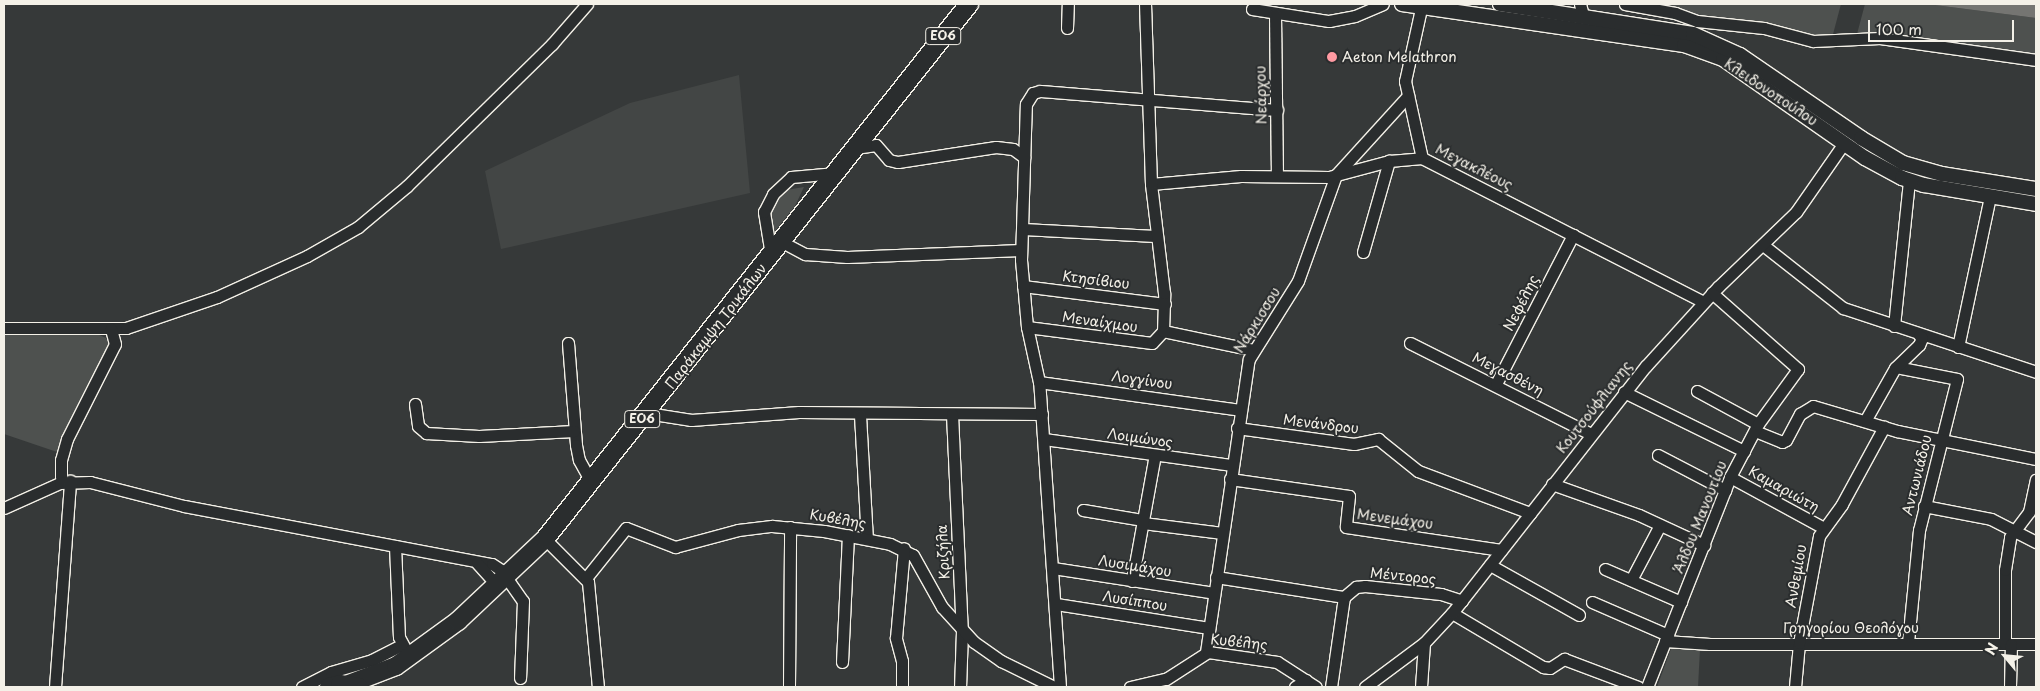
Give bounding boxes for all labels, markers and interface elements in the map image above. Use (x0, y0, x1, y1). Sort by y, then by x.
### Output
scale bar (1870, 10, 2016, 42)
text: 100 m (1876, 17, 1922, 40)
road number: ΕΟ6 (924, 27, 962, 46)
place label: Aeton Melathron (1342, 49, 1456, 65)
marker: Aeton Melathron (1326, 51, 1338, 63)
street label: Κλειδονοπούλου (1721, 55, 1821, 129)
street label: Νεάρχου (1252, 65, 1270, 125)
street label: Μεγακλέους (1433, 140, 1515, 194)
street label: Παράκαμψη Τρικάλων (662, 260, 770, 392)
street label: Κτησίβιου (1061, 268, 1131, 292)
street label: Νεφέλης (1500, 272, 1542, 334)
street label: Νάρκισσου (1230, 284, 1284, 356)
street label: Μεναίχμου (1061, 308, 1139, 336)
street label: Μεγασθένη (1470, 349, 1546, 399)
street label: Κουτσούφλιανης (1553, 358, 1635, 456)
street label: Λογγίνου (1111, 367, 1173, 393)
road number: ΕΟ6 (623, 409, 661, 428)
street label: Μενάνδρου (1282, 411, 1360, 437)
street label: Λοιμώνος (1106, 425, 1174, 451)
street label: Αντωνιάδου (1899, 433, 1935, 517)
street label: Άλδου Μανουτίου (1670, 458, 1730, 576)
street label: Καμαριώτη (1746, 463, 1822, 515)
street label: Μενεμάχου (1356, 505, 1434, 533)
street label: Κυβέλης (808, 506, 868, 532)
street label: Κριζήλα (933, 524, 953, 580)
street label: Ανθεμίου (1782, 543, 1810, 609)
street label: Λυσιμάχου (1097, 552, 1173, 580)
street label: Μέντορος (1369, 564, 1437, 588)
street label: Λυσίππου (1101, 588, 1169, 614)
street label: Γρηγορίου Θεολόγου (1783, 620, 1919, 636)
street label: Κυβέλης (1210, 631, 1268, 653)
north arrow (1980, 631, 2030, 681)
text: N (1979, 639, 2003, 659)

